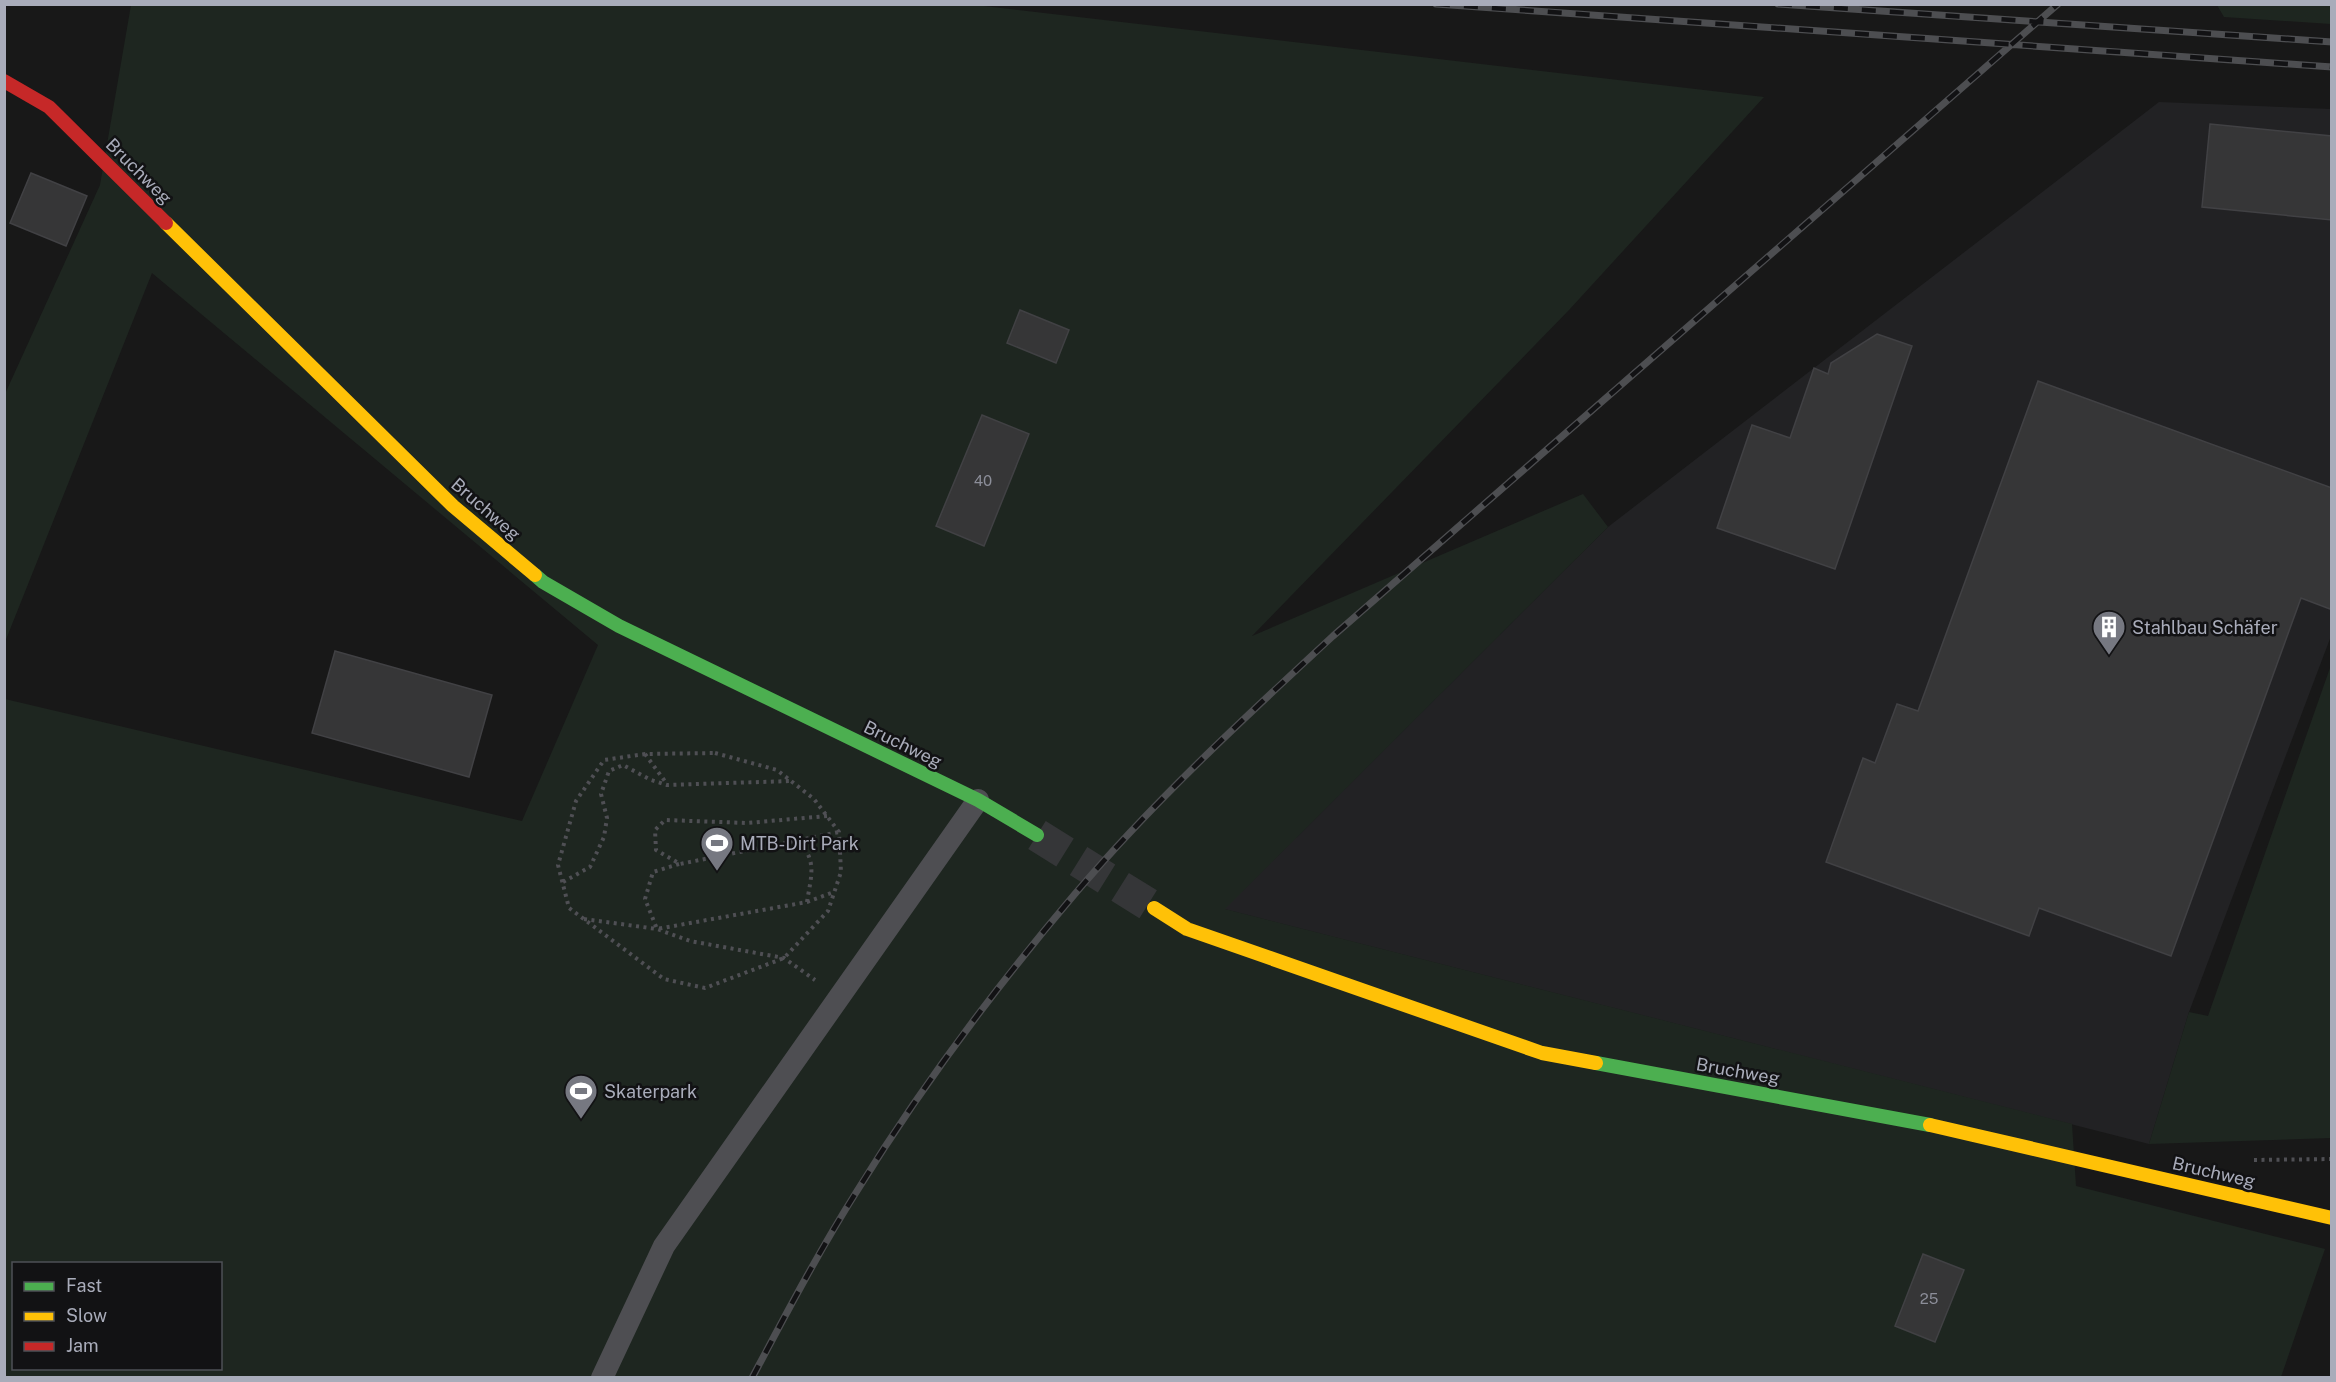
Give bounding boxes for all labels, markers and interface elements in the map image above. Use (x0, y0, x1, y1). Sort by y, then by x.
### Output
street label: Bruchweg (102, 134, 176, 208)
house number: 40 (974, 472, 992, 489)
street label: Bruchweg (447, 473, 525, 545)
building icon: Stahlbau Schäfer (2091, 609, 2127, 656)
place label: Stahlbau Schäfer (2132, 617, 2278, 638)
street label: Bruchweg (860, 716, 946, 772)
sports icon: MTB-Dirt Park (699, 825, 735, 872)
place label: MTB-Dirt Park (740, 833, 859, 854)
street label: Bruchweg (1695, 1053, 1781, 1089)
sports icon: Skaterpark (563, 1073, 599, 1120)
place label: Skaterpark (604, 1081, 697, 1102)
street label: Bruchweg (2170, 1152, 2258, 1192)
legend (12, 1262, 222, 1370)
text: Fast (66, 1275, 102, 1296)
house number: 25 (1920, 1290, 1938, 1307)
text: Slow (66, 1305, 107, 1326)
text: Jam (66, 1335, 99, 1356)

